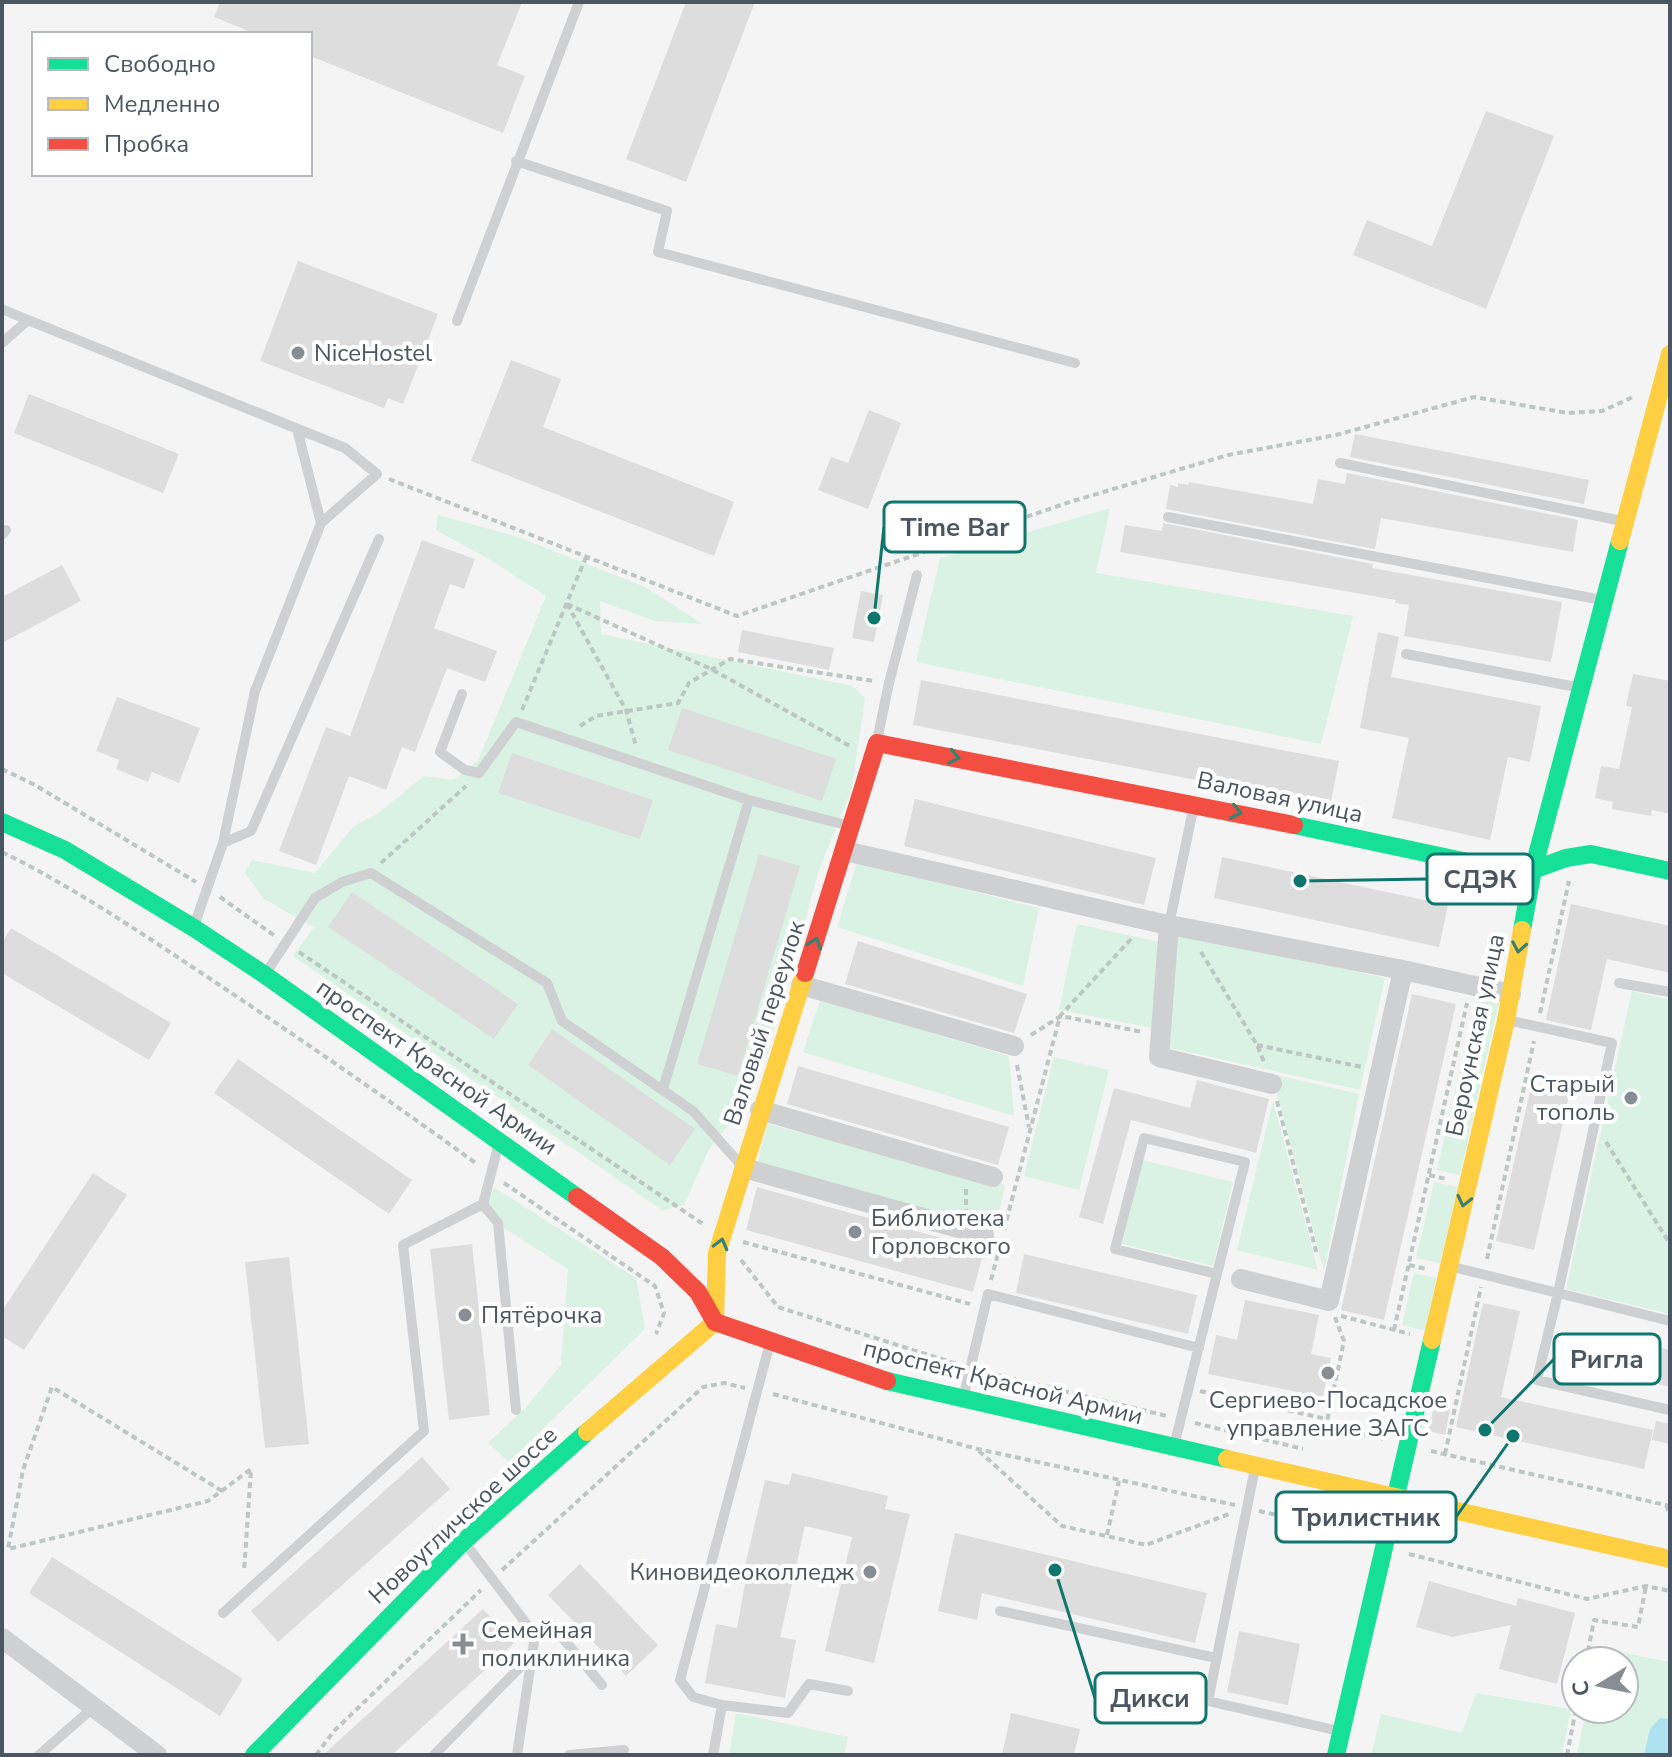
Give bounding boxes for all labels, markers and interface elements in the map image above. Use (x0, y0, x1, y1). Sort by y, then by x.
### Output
legend (32, 32, 312, 176)
text: Свободно (104, 48, 216, 80)
text: Медленно (104, 88, 220, 120)
text: Пробка (104, 128, 189, 160)
place label: NiceHostel (314, 337, 432, 369)
marker: NiceHostel (289, 344, 307, 362)
callout: Time Bar (884, 502, 1025, 552)
text: Time Bar (901, 510, 1010, 545)
one-way arrow (947, 748, 960, 765)
street label: Валовая улица (1194, 764, 1366, 830)
one-way arrow (1229, 803, 1243, 820)
callout: СДЭК (1427, 854, 1533, 904)
text: СДЭК (1443, 862, 1517, 897)
street label: Валовый переулок (716, 916, 812, 1129)
street label: Бероунская улица (1438, 931, 1512, 1139)
one-way arrow (806, 936, 822, 950)
one-way arrow (1512, 940, 1529, 954)
street label: проспект Красной Армии (310, 972, 564, 1162)
place label: Старый тополь (1529, 1068, 1615, 1128)
marker: Старый тополь (1622, 1089, 1640, 1107)
one-way arrow (1456, 1193, 1473, 1207)
place label: Библиотека Горловского (871, 1202, 1011, 1262)
marker: Библиотека Горловского (846, 1223, 864, 1241)
one-way arrow (711, 1238, 728, 1252)
place label: Пятёрочка (481, 1299, 602, 1331)
marker: Пятёрочка (456, 1306, 474, 1324)
street label: проспект Красной Армии (860, 1332, 1146, 1432)
callout: Ригла (1554, 1334, 1660, 1384)
text: Ригла (1570, 1342, 1644, 1377)
marker: Сергиево-Посадское управление ЗАГС (1319, 1364, 1337, 1382)
place label: Сергиево-Посадское управление ЗАГС (1209, 1384, 1447, 1444)
street label: Новоугличское шоссе (362, 1419, 564, 1611)
callout: Трилистник (1276, 1492, 1456, 1542)
text: Трилистник (1292, 1500, 1440, 1535)
place label: Киновидеоколледж (629, 1556, 854, 1588)
marker: Киновидеоколледж (861, 1563, 879, 1581)
place label: Семейная поликлиника (481, 1614, 630, 1674)
marker: Семейная поликлиника (452, 1633, 474, 1655)
north arrow (1560, 1645, 1640, 1725)
callout: Дикси (1095, 1673, 1206, 1723)
text: С (1565, 1678, 1597, 1698)
text: Дикси (1110, 1681, 1190, 1716)

